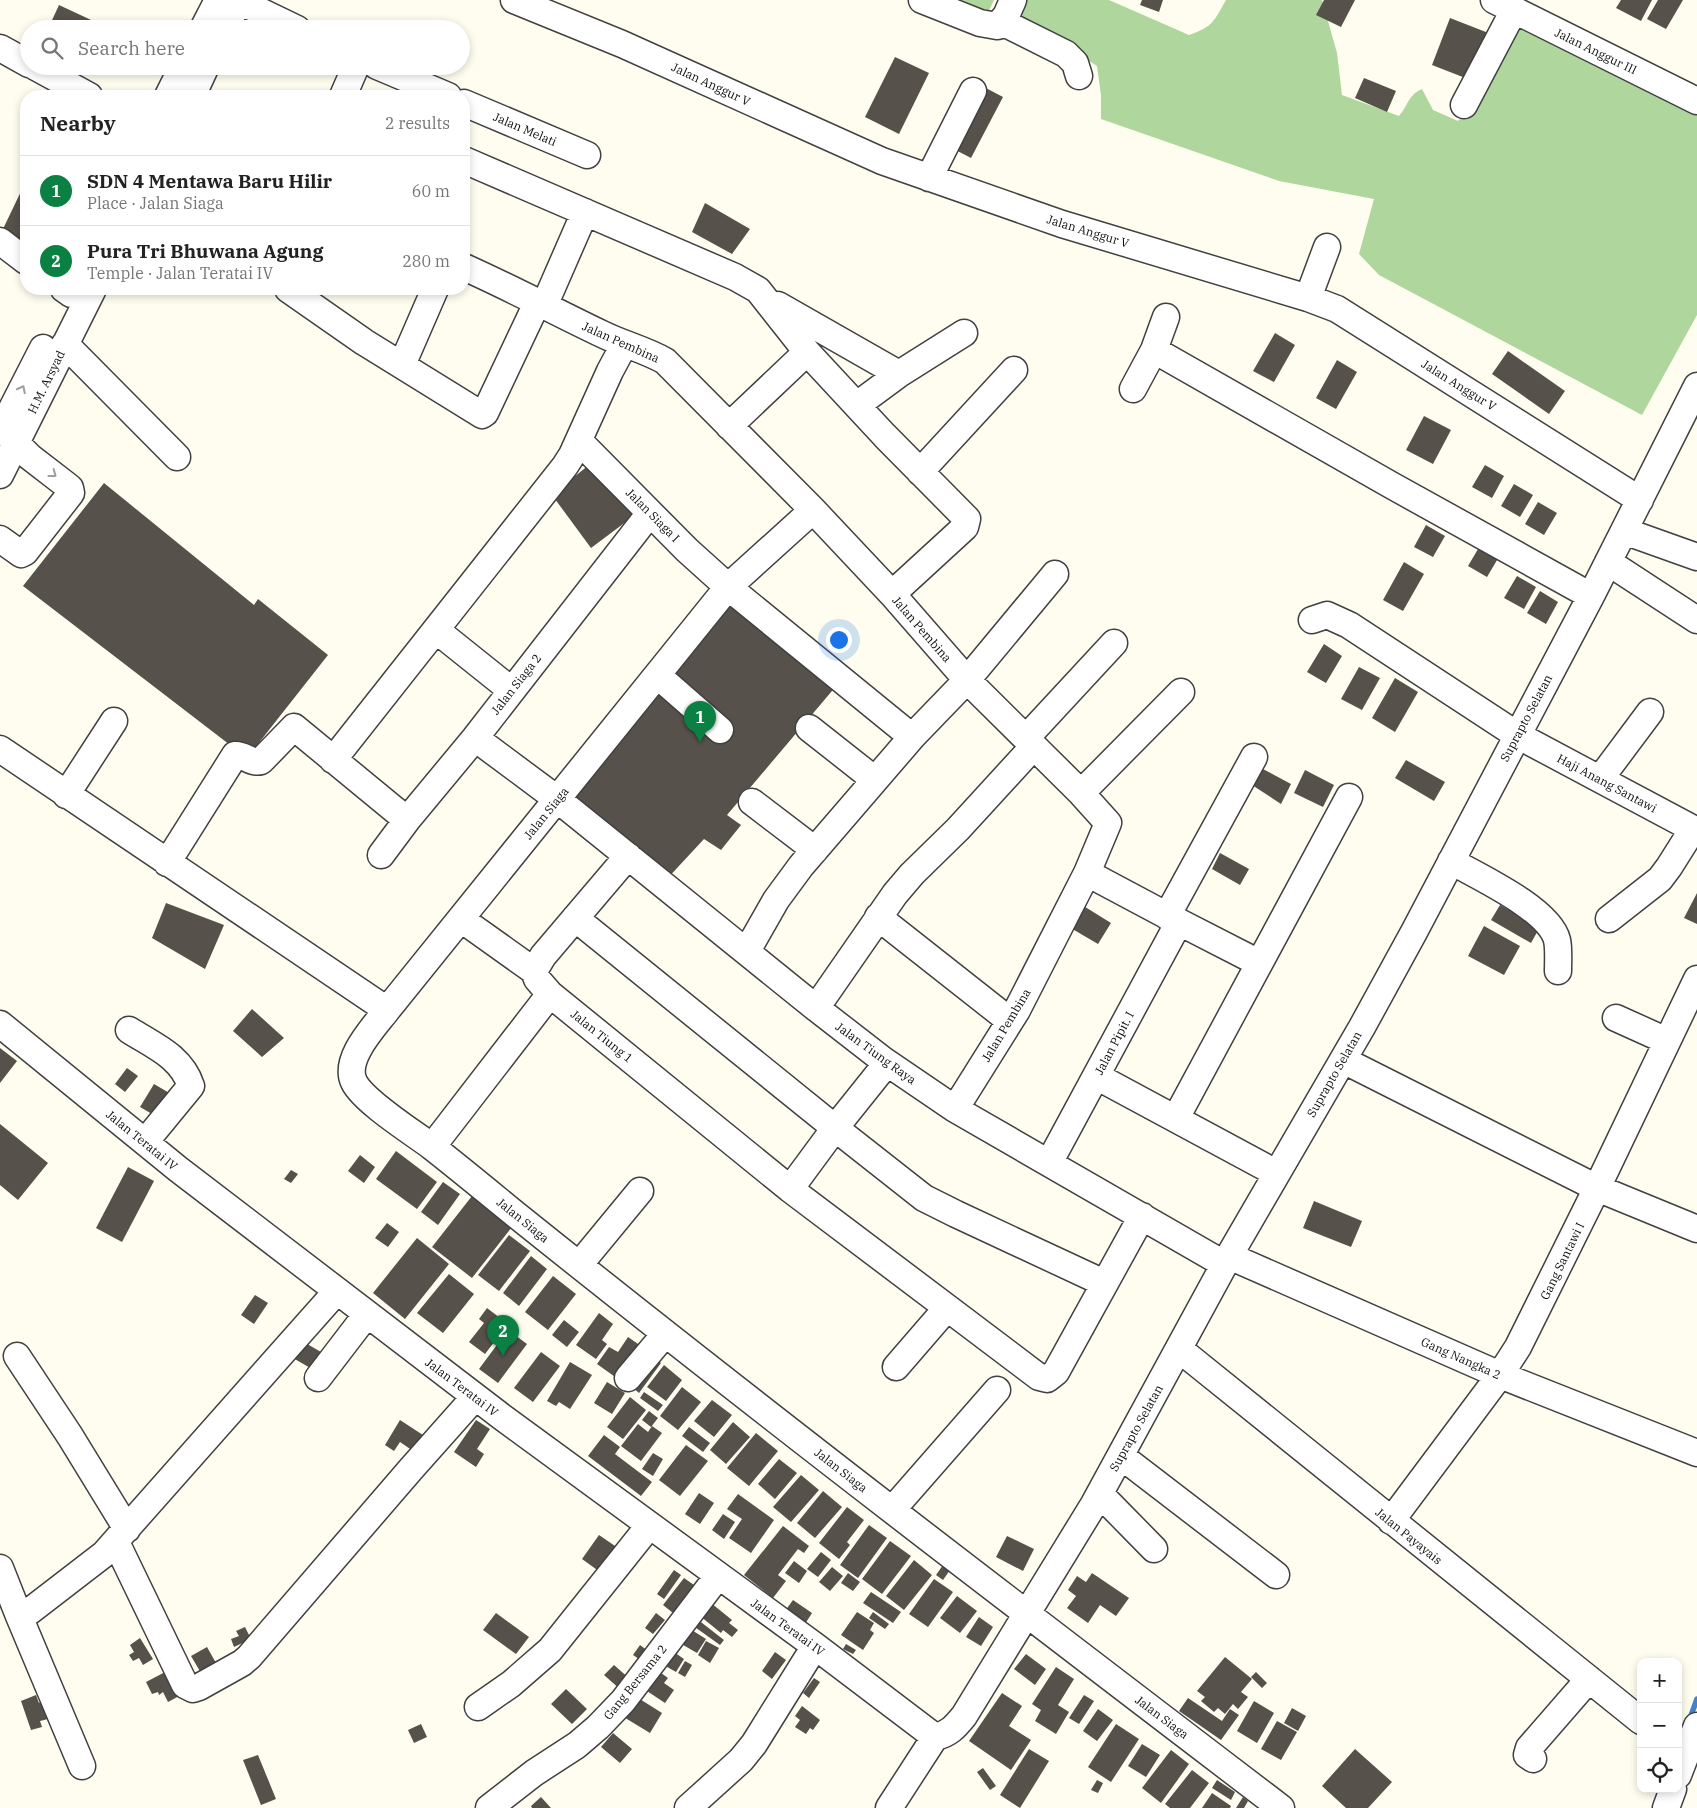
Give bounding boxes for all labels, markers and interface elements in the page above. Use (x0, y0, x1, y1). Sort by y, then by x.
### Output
search box (20, 20, 470, 75)
street label: Jalan Anggur III (1552, 25, 1640, 77)
icon: search (38, 34, 66, 62)
text: Search here (78, 36, 185, 60)
street label: Jalan Anggur V (669, 59, 753, 109)
text: Nearby (40, 109, 116, 137)
street label: Jalan Melati (491, 109, 559, 149)
text: 2 results (385, 113, 450, 133)
text: SDN 4 Mentawa Baru Hilir (87, 169, 332, 193)
text: 1 (51, 181, 61, 201)
text: 60 m (412, 181, 450, 201)
text: Place · Jalan Siaga (87, 193, 224, 213)
street label: Jalan Anggur V (1045, 211, 1131, 251)
text: Pura Tri Bhuwana Agung (87, 239, 323, 263)
text: 2 (51, 251, 61, 271)
text: 280 m (402, 251, 450, 271)
text: Temple · Jalan Teratai IV (87, 263, 273, 283)
street label: Jalan Pembina (580, 318, 662, 366)
street label: H.M. Arsyad (24, 348, 68, 416)
street label: Jalan Anggur V (1419, 356, 1499, 414)
one-way arrow (16, 385, 26, 394)
one-way arrow (47, 469, 56, 477)
street label: Jalan Siaga I (623, 485, 683, 545)
street label: Jalan Pembina (889, 593, 955, 666)
your location (826, 627, 852, 653)
street label: Jalan Siaga 2 (488, 651, 544, 717)
street label: Suprapto Selatan (1497, 671, 1556, 764)
pin: 1 (684, 701, 716, 742)
street label: Haji Anang Santawi (1555, 750, 1660, 816)
street label: Jalan Siaga (520, 783, 572, 842)
street label: Jalan Pembina (978, 985, 1034, 1064)
street label: Jalan Tiung 1 (568, 1006, 636, 1066)
street label: Jalan Pipit. I (1091, 1009, 1137, 1077)
street label: Jalan Tiung Raya (833, 1019, 920, 1088)
street label: Suprapto Selatan (1303, 1028, 1365, 1120)
street label: Jalan Teratai IV (103, 1107, 181, 1173)
street label: Jalan Siaga (494, 1194, 553, 1246)
street label: Gang Santawi I (1537, 1220, 1587, 1302)
pin: 2 (487, 1315, 519, 1356)
street label: Gang Nangka 2 (1419, 1334, 1503, 1382)
street label: Jalan Teratai IV (423, 1355, 501, 1419)
street label: Suprapto Selatan (1106, 1382, 1166, 1474)
street label: Jalan Siaga (812, 1445, 871, 1496)
street label: Jalan Payayais (1373, 1505, 1445, 1568)
street label: Jalan Teratai IV (748, 1595, 828, 1659)
street label: Gang Bersama 2 (600, 1641, 670, 1723)
map controls (1637, 1658, 1682, 1793)
button: + (1637, 1658, 1682, 1703)
street label: Jalan Siaga (1132, 1692, 1192, 1742)
button: − (1637, 1703, 1682, 1748)
button: locate (1637, 1748, 1682, 1793)

